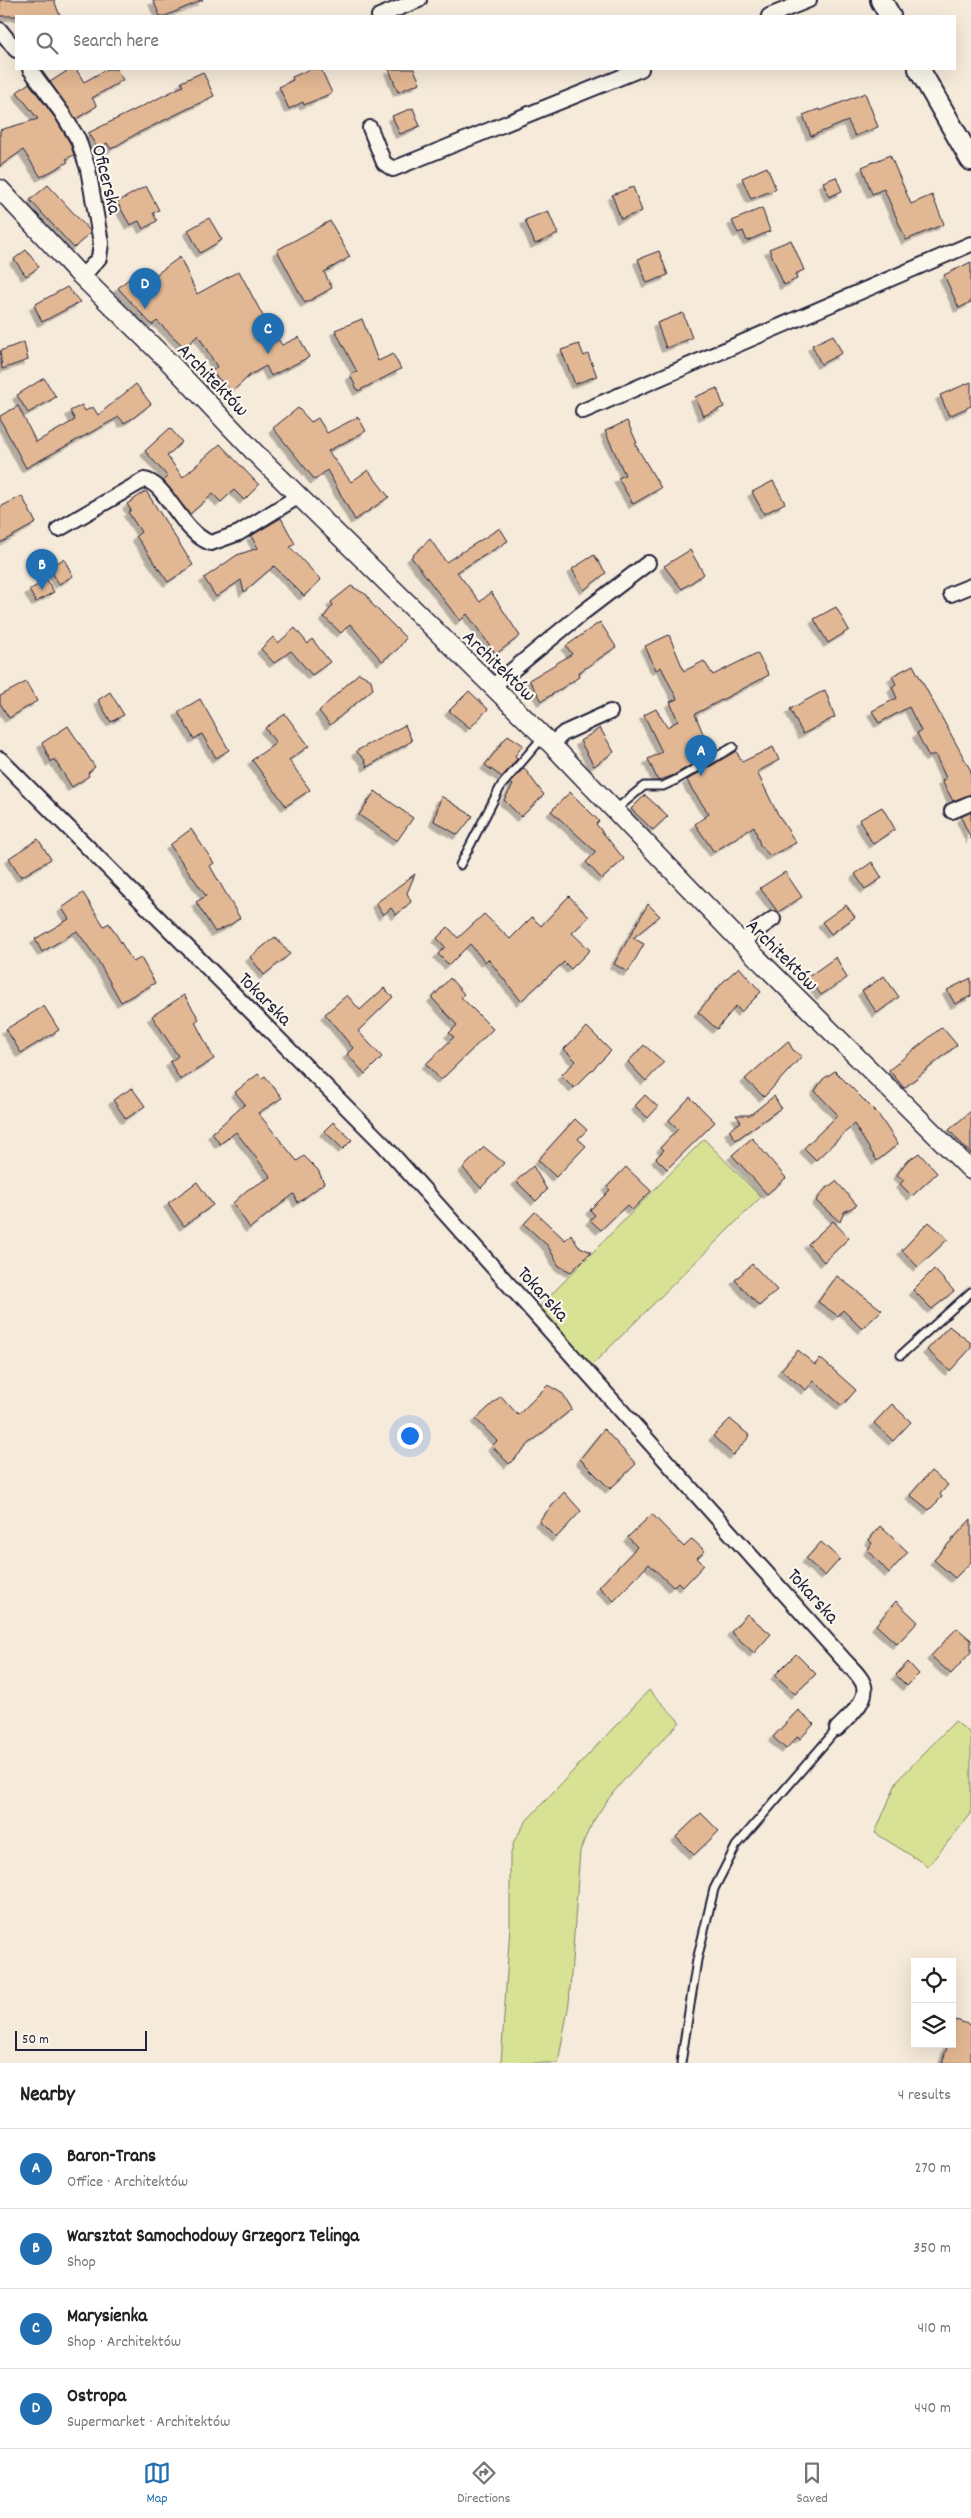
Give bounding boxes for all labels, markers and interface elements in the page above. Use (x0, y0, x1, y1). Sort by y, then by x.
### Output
search box (15, 15, 956, 70)
icon: search (33, 29, 61, 57)
text: Search here (73, 29, 159, 56)
street label: Oficerska (83, 142, 127, 218)
pin: D (129, 268, 161, 309)
pin: C (252, 313, 284, 354)
street label: Architektów (170, 338, 254, 424)
pin: B (26, 549, 58, 590)
street label: Architektów (455, 625, 541, 710)
pin: A (685, 735, 717, 776)
street label: Architektów (738, 913, 824, 999)
street label: Tokarska (231, 967, 298, 1034)
street label: Tokarska (509, 1261, 575, 1329)
your location (397, 1423, 423, 1449)
street label: Tokarska (779, 1563, 845, 1631)
map controls (911, 1958, 956, 2048)
button: locate (911, 1958, 956, 2003)
button: layers (911, 2003, 956, 2048)
scale bar (15, 2028, 148, 2051)
text: 50 m (22, 2030, 49, 2050)
text: Nearby (20, 2081, 75, 2111)
text: 4 results (898, 2084, 951, 2107)
text: Baron-Trans (67, 2144, 156, 2171)
text: A (32, 2157, 40, 2180)
text: 270 m (915, 2157, 951, 2180)
text: Office · Architektów (67, 2171, 188, 2194)
text: Warsztat Samochodowy Grzegorz Telinga (67, 2224, 359, 2251)
text: B (32, 2237, 40, 2260)
text: 350 m (913, 2237, 951, 2260)
text: Shop (67, 2251, 96, 2274)
text: Marysienka (67, 2304, 147, 2331)
text: C (32, 2317, 40, 2340)
text: 410 m (917, 2317, 951, 2340)
text: Shop · Architektów (67, 2331, 181, 2354)
text: Ostropa (67, 2384, 126, 2411)
text: D (32, 2397, 40, 2420)
text: 440 m (914, 2397, 951, 2420)
text: Supermarket · Architektów (67, 2411, 230, 2434)
tab: Map (143, 2459, 171, 2509)
tab: Directions (457, 2459, 510, 2509)
tab: Saved (797, 2459, 828, 2509)

